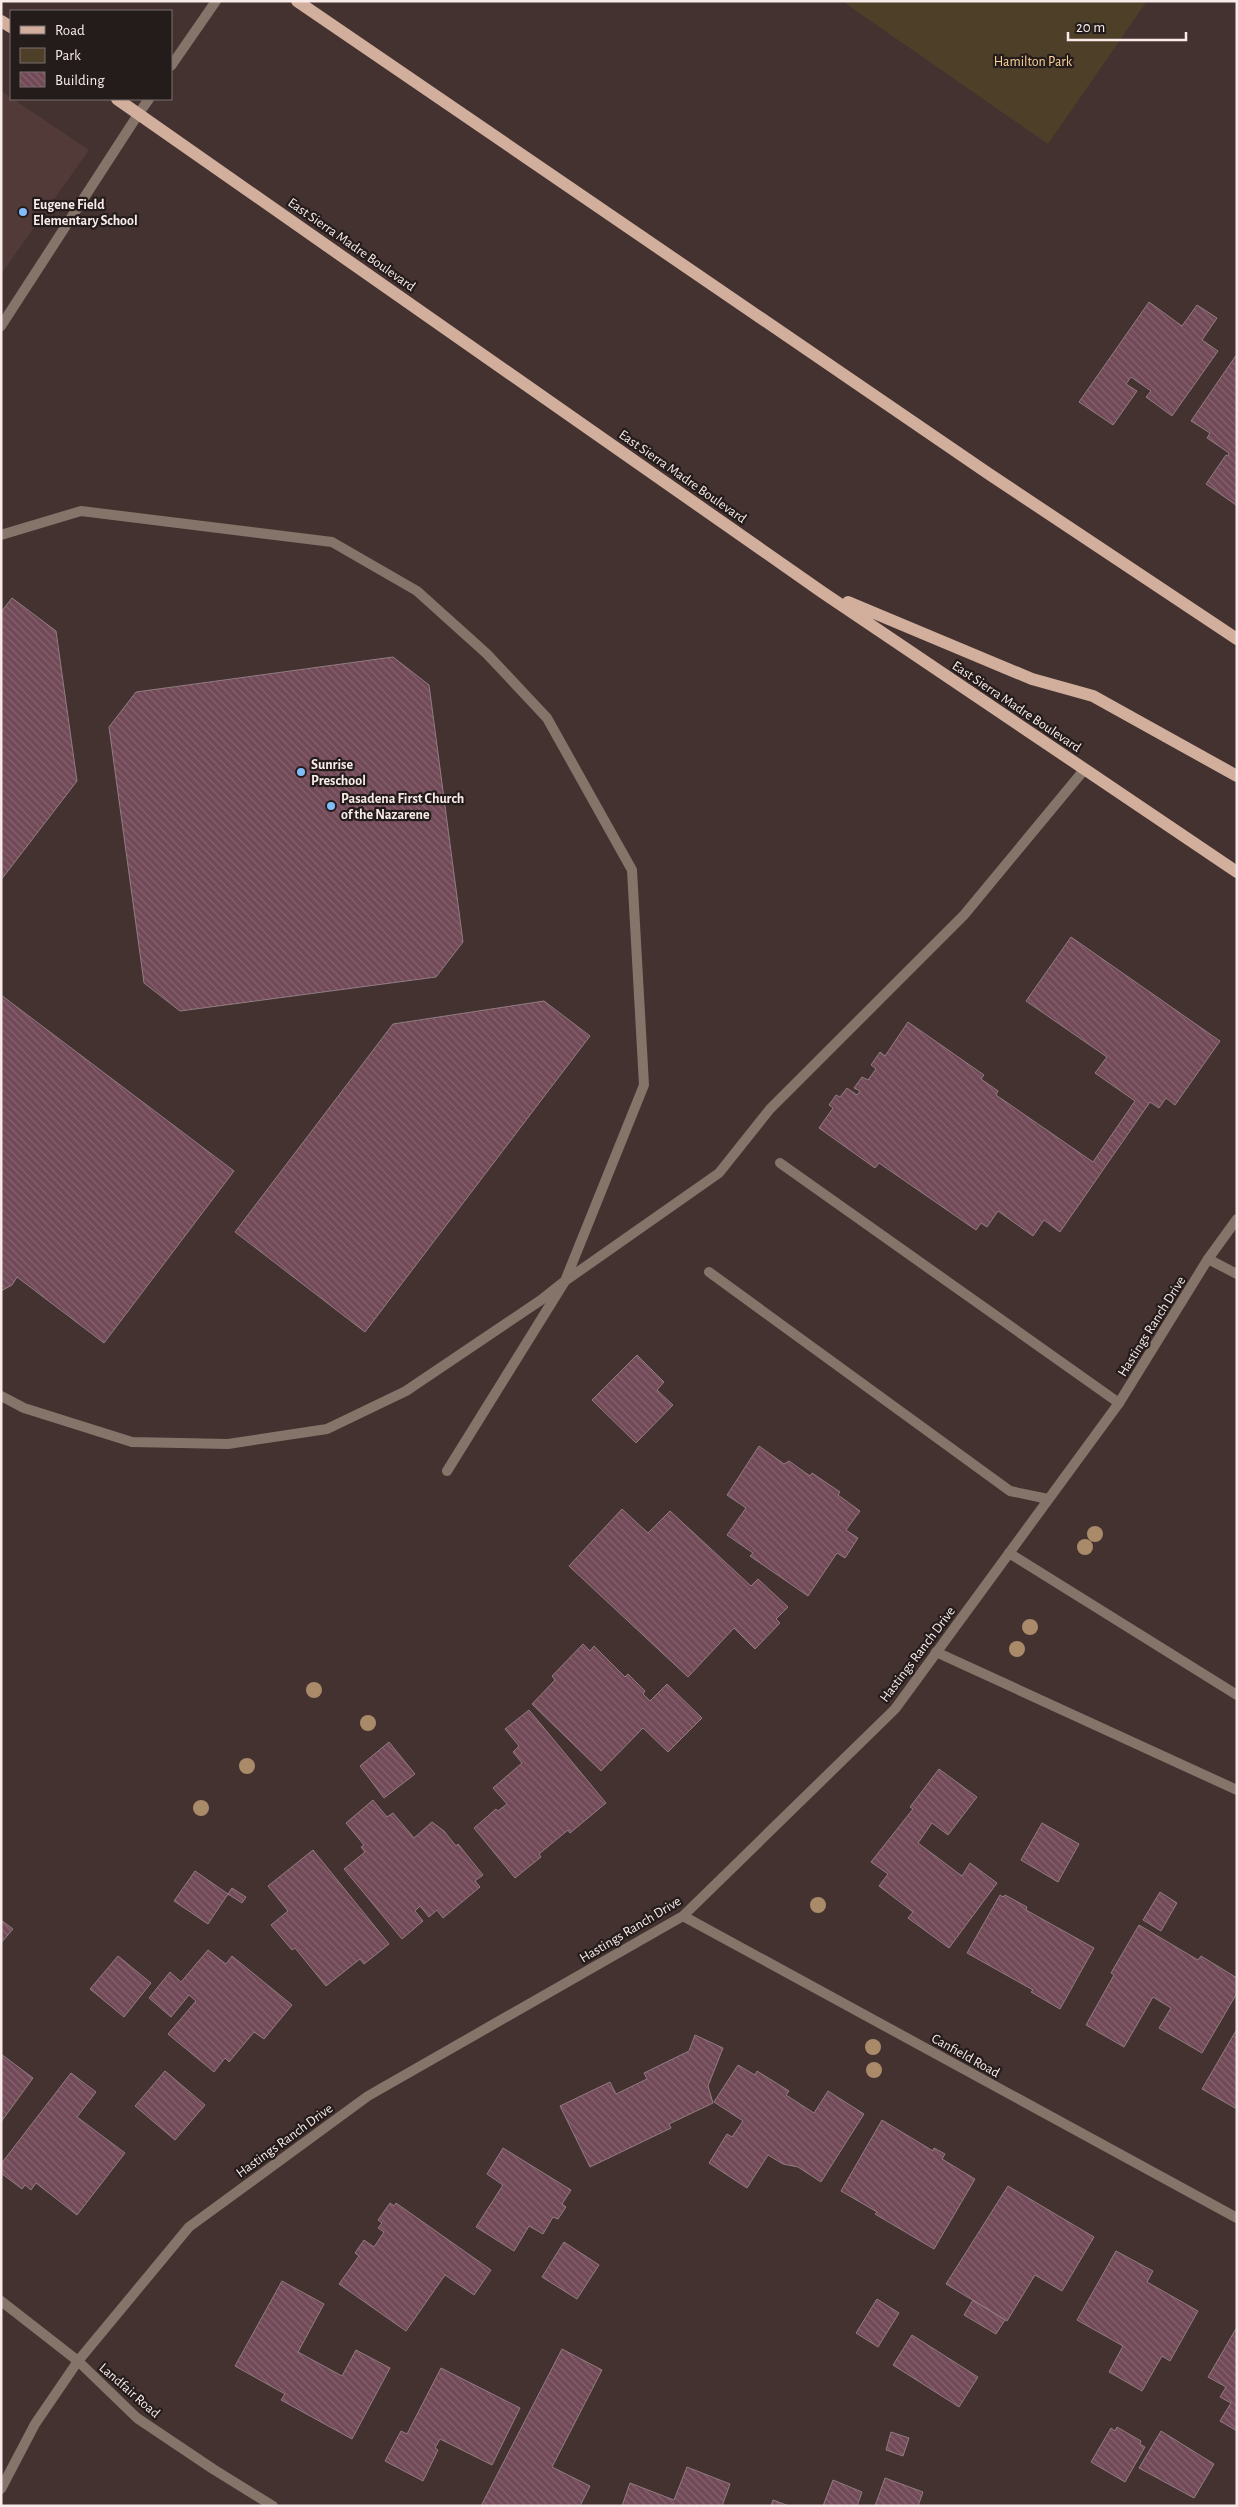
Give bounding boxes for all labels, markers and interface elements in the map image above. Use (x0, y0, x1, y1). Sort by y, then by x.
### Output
legend (10, 10, 172, 100)
scale bar (1068, 10, 1186, 42)
text: 20 m (1076, 20, 1105, 35)
text: Road (55, 23, 85, 38)
text: Park (55, 48, 81, 63)
park label: Hamilton Park (994, 55, 1073, 69)
text: Building (55, 73, 105, 88)
street label: East Sierra Madre Boulevard (285, 195, 418, 294)
place label: Eugene Field Elementary School (33, 198, 138, 228)
marker: Eugene Field Elementary School (17, 206, 29, 218)
street label: East Sierra Madre Boulevard (616, 427, 749, 526)
street label: East Sierra Madre Boulevard (950, 659, 1083, 755)
place label: Sunrise Preschool (311, 758, 366, 788)
marker: Sunrise Preschool (295, 766, 307, 778)
place label: Pasadena First Church of the Nazarene (341, 792, 464, 822)
marker: Pasadena First Church of the Nazarene (325, 800, 337, 812)
street label: Hastings Ranch Drive (1115, 1274, 1188, 1379)
street label: Hastings Ranch Drive (877, 1604, 958, 1705)
street label: Hastings Ranch Drive (577, 1894, 684, 1966)
street label: Canfield Road (929, 2031, 1002, 2080)
street label: Hastings Ranch Drive (234, 2101, 335, 2180)
street label: Landfair Road (96, 2361, 162, 2421)

